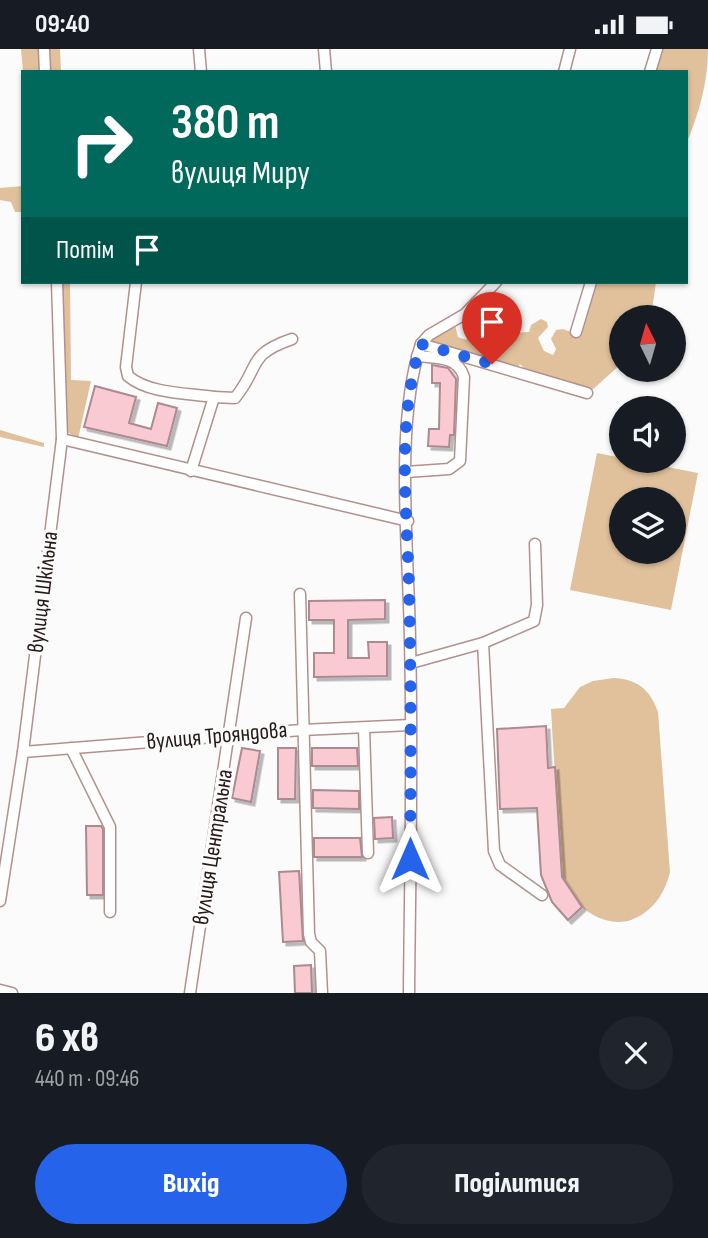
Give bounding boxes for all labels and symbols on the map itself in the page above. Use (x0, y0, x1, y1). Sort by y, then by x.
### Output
pin (462, 292, 522, 364)
north arrow (609, 305, 686, 381)
street label: вулиця Шкільна (22, 530, 64, 654)
street label: вулиця Трояндова (146, 716, 288, 756)
street label: вулиця Центральна (187, 767, 239, 927)
position arrow (373, 822, 447, 896)

